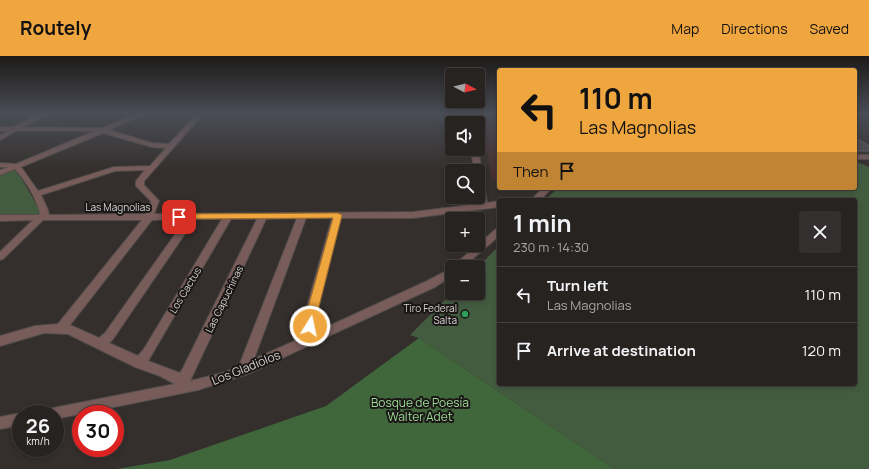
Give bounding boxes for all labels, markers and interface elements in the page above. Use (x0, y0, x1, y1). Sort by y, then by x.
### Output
text: Routely (20, 15, 91, 41)
text: Map (671, 19, 699, 38)
text: Directions (721, 19, 788, 38)
text: Saved (810, 19, 849, 38)
north arrow (445, 68, 485, 108)
map controls (445, 68, 485, 300)
text: 110 m (579, 79, 653, 117)
icon: left (513, 84, 565, 136)
text: Las Magnolias (579, 115, 696, 139)
button: sound (445, 116, 485, 156)
icon: arrive (556, 160, 578, 182)
text: Then (513, 161, 548, 182)
button: search (445, 164, 485, 204)
street label: Las Magnolias (85, 200, 151, 214)
pin (162, 200, 196, 234)
icon: arrive (168, 206, 190, 228)
text: 1 min (513, 206, 572, 239)
button: close (799, 211, 841, 253)
button: + (445, 212, 485, 252)
text: 230 m · 14:30 (513, 238, 589, 256)
button: − (445, 260, 485, 300)
street label: Las Capuchinas (202, 263, 246, 335)
street label: Los Cactus (166, 264, 204, 316)
text: Turn left (547, 275, 609, 296)
icon: left (513, 284, 535, 306)
text: 110 m (804, 284, 841, 305)
text: Las Magnolias (547, 296, 632, 314)
place label: Tiro Federal Salta (403, 301, 457, 327)
position arrow (289, 305, 331, 347)
marker: Tiro Federal Salta (460, 309, 470, 319)
icon: arrive (513, 340, 535, 362)
text: Arrive at destination (547, 340, 696, 361)
text: 120 m (802, 340, 841, 361)
street label: Los Gladiolos (209, 346, 283, 389)
park label: Bosque de Poesía Walter Adet (371, 394, 469, 425)
speed limit sign: 30 (72, 405, 124, 457)
text: 26 (26, 412, 50, 439)
text: km/h (26, 434, 50, 448)

